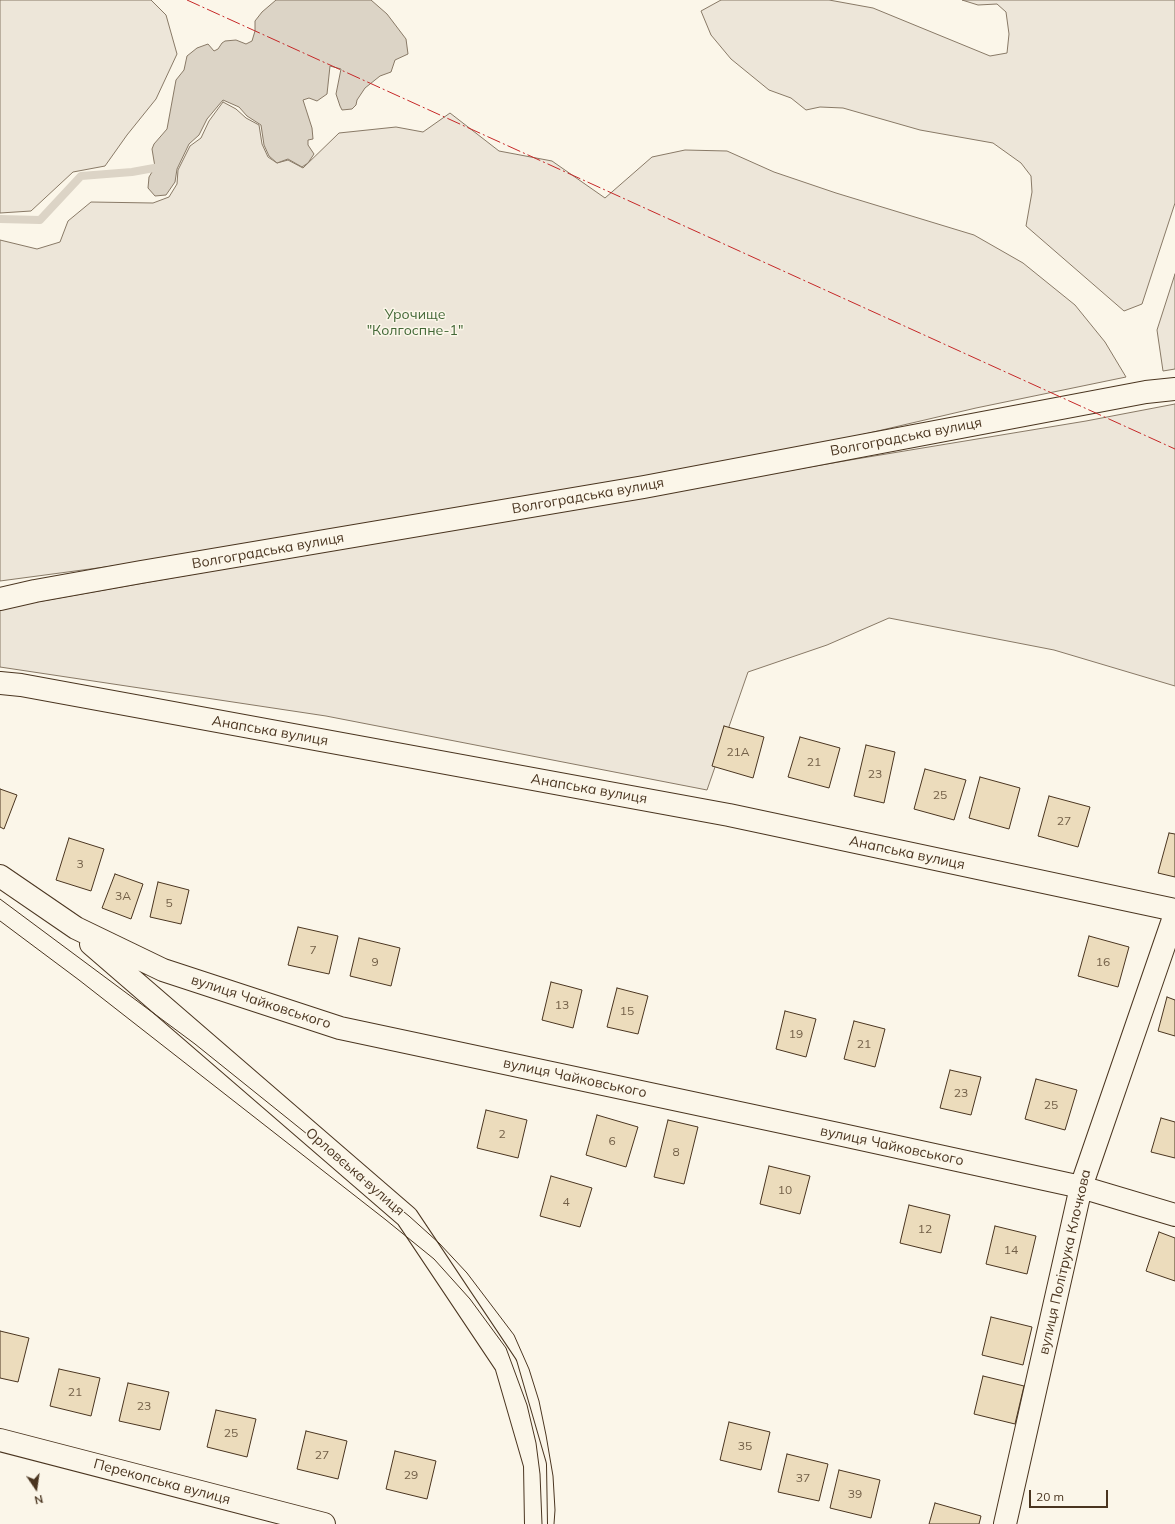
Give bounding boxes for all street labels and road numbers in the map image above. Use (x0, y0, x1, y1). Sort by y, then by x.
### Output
street label: Волгоградська вулиця (829, 414, 983, 460)
street label: Волгоградська вулиця (511, 474, 665, 518)
street label: Волгоградська вулиця (191, 529, 345, 573)
street label: Анапська вулиця (211, 713, 329, 749)
street label: Анапська вулиця (530, 771, 648, 807)
street label: Анапська вулиця (848, 833, 966, 873)
street label: вулиця Чайковського (189, 971, 333, 1033)
street label: вулиця Чайковського (502, 1055, 648, 1101)
street label: вулиця Чайковського (819, 1123, 965, 1169)
street label: Орловська вулиця (302, 1124, 408, 1220)
street label: вулиця Політрука Клочкова (1036, 1168, 1094, 1356)
street label: Перекопська вулиця (92, 1456, 232, 1508)

